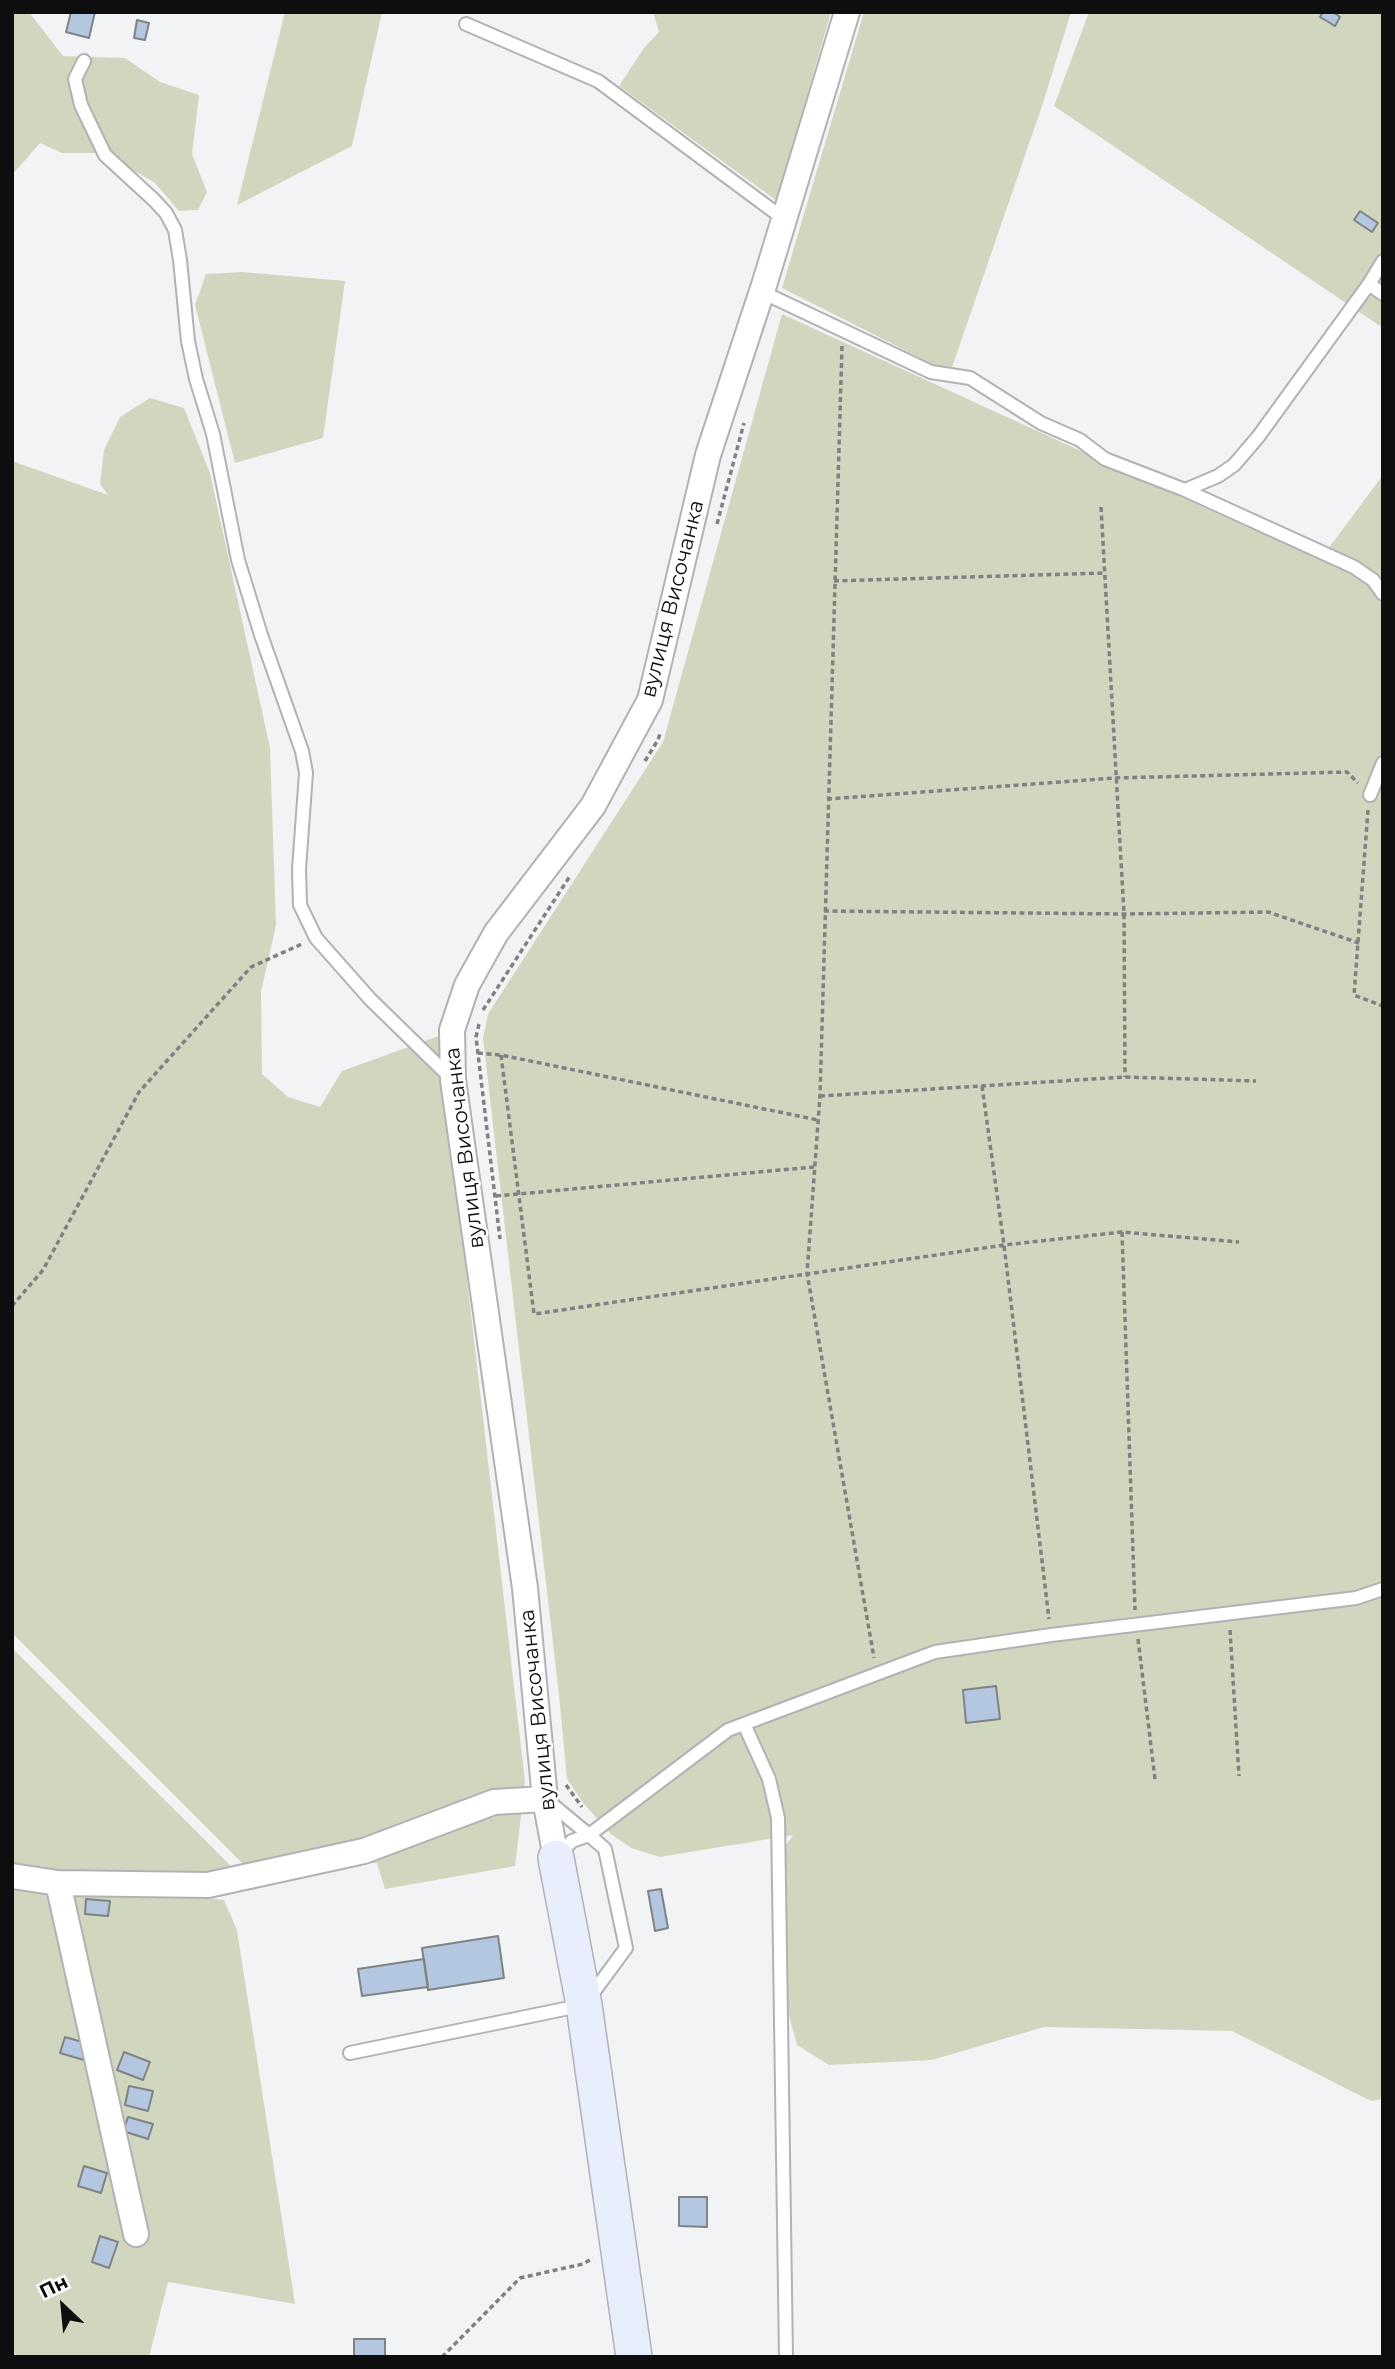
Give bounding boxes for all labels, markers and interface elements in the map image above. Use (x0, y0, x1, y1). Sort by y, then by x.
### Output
street label: вулиця Височанка (636, 498, 710, 700)
street label: вулиця Височанка (440, 1046, 490, 1250)
street label: вулиця Височанка (515, 1608, 561, 1812)
text: Пн (36, 2270, 71, 2303)
north arrow (28, 2271, 98, 2341)

